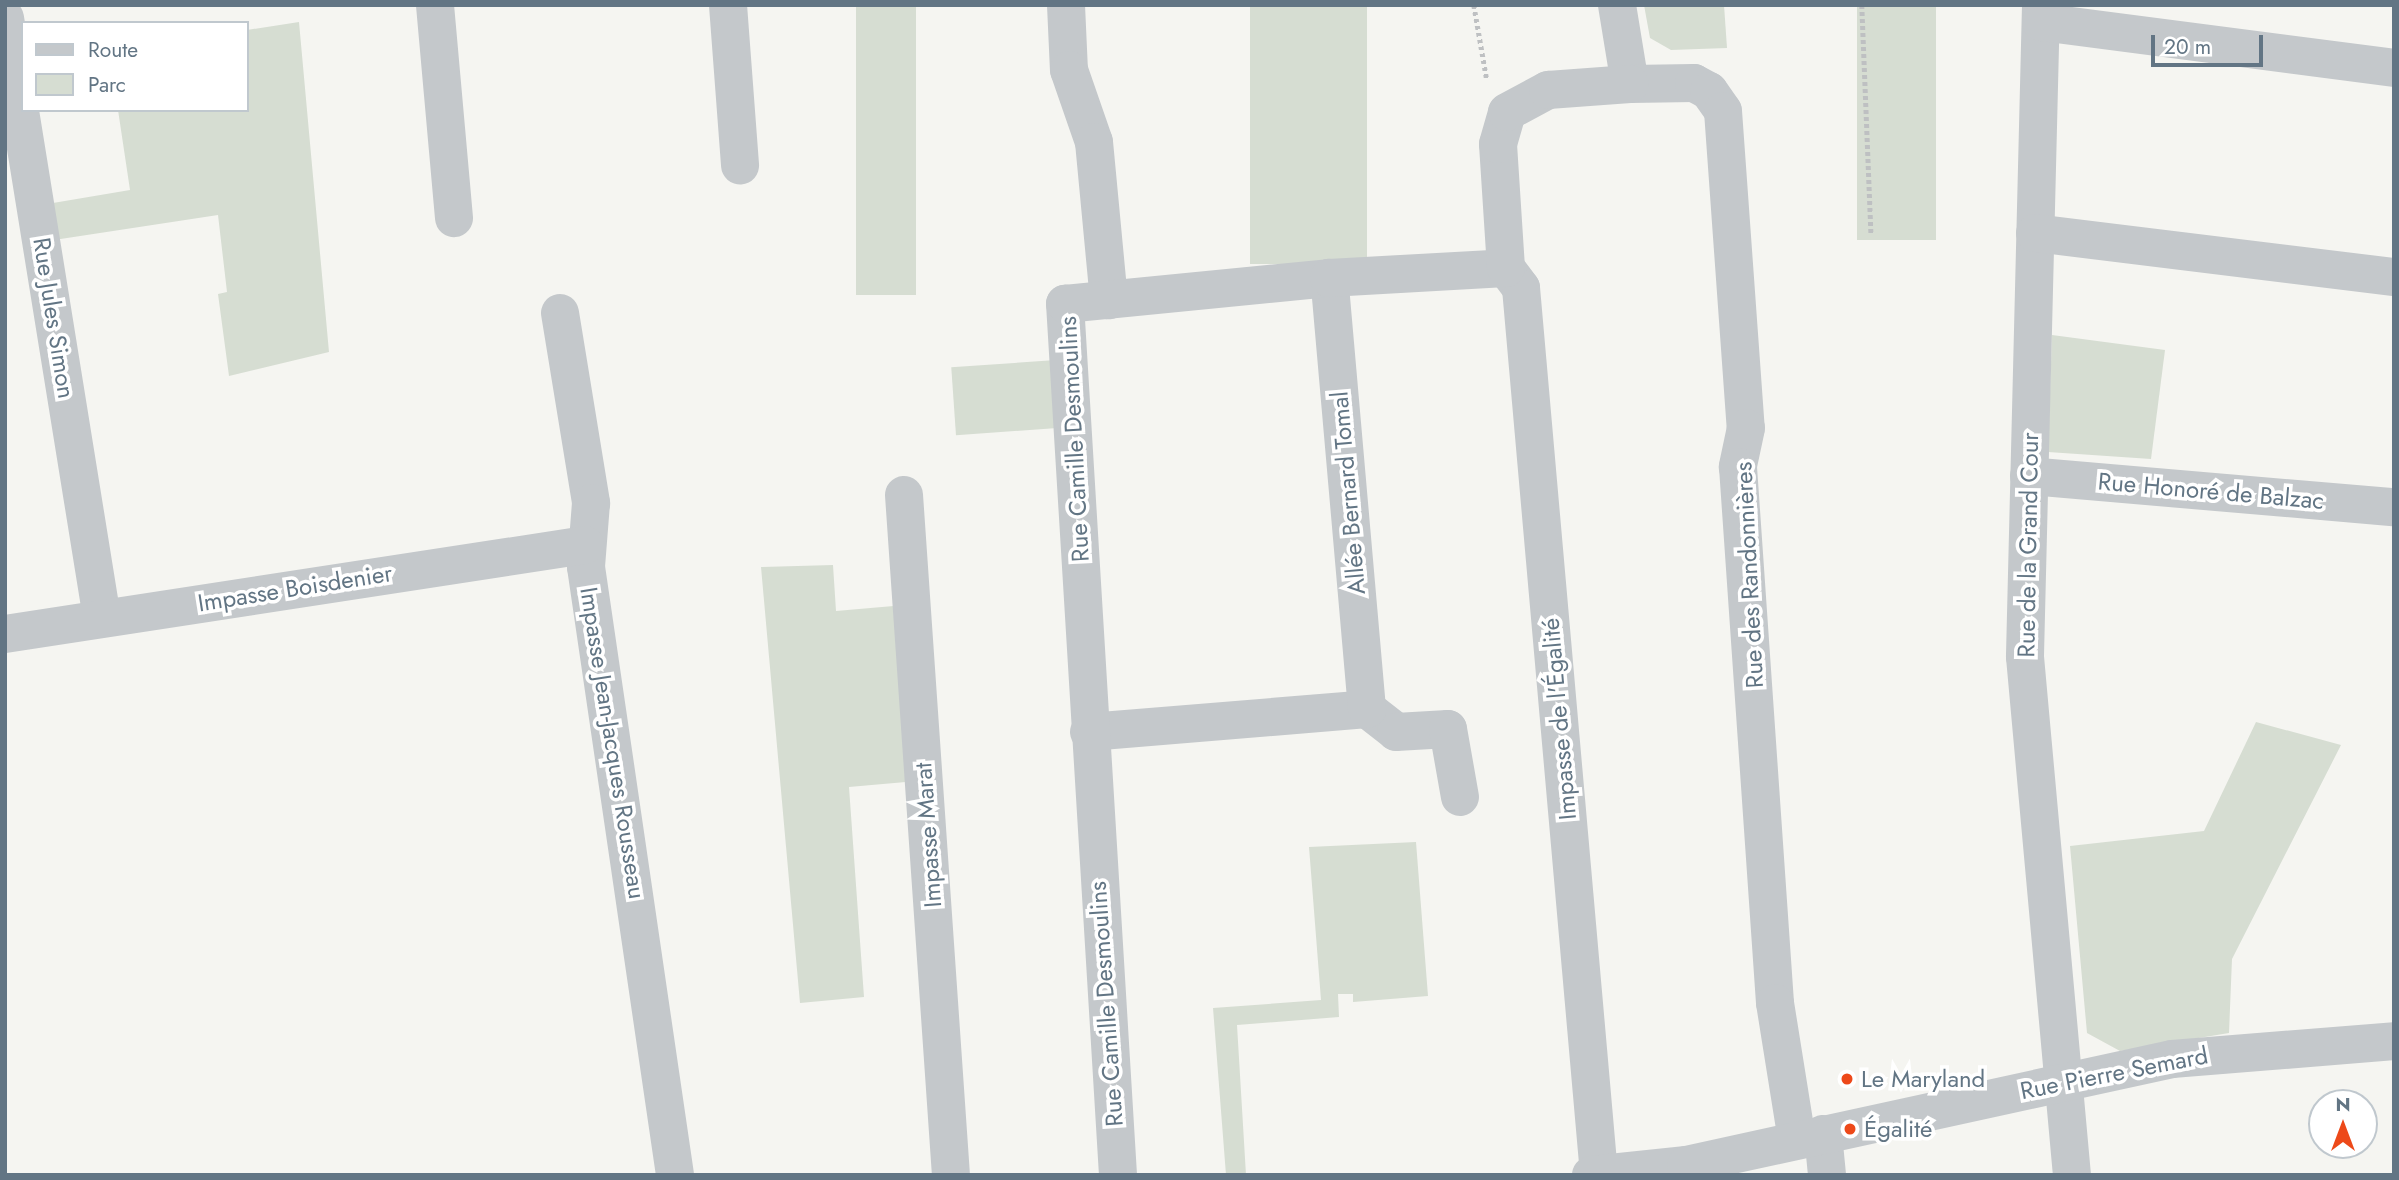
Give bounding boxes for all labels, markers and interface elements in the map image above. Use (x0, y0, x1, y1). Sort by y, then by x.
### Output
legend (21, 21, 248, 112)
scale bar (2154, 21, 2266, 65)
text: 20 m (2164, 32, 2211, 62)
text: Route (88, 35, 138, 65)
text: Parc (88, 70, 126, 100)
street label: Rue Jules Simon (27, 235, 81, 401)
street label: Rue Camille Desmoulins (1053, 315, 1095, 563)
street label: Allée Bernard Tomal (1325, 390, 1371, 596)
street label: Rue de la Grand Cour (2012, 432, 2044, 658)
street label: Rue des Randonnières (1729, 461, 1769, 689)
street label: Rue Honoré de Balzac (2097, 467, 2325, 515)
street label: Impasse Boisdenier (196, 558, 394, 618)
street label: Impasse Jean-Jacques Rousseau (574, 585, 652, 901)
street label: Impasse de l'Égalité (1536, 617, 1582, 821)
street label: Impasse Marat (909, 762, 947, 908)
street label: Rue Camille Desmoulins (1083, 880, 1129, 1128)
street label: Rue Pierre Semard (2018, 1041, 2210, 1105)
place label: Le Maryland (1861, 1065, 1985, 1093)
marker: Le Maryland (1839, 1071, 1855, 1087)
north arrow (2308, 1089, 2378, 1159)
text: N (2335, 1091, 2351, 1118)
place label: Égalité (1864, 1115, 1932, 1143)
marker: Égalité (1842, 1121, 1858, 1137)

